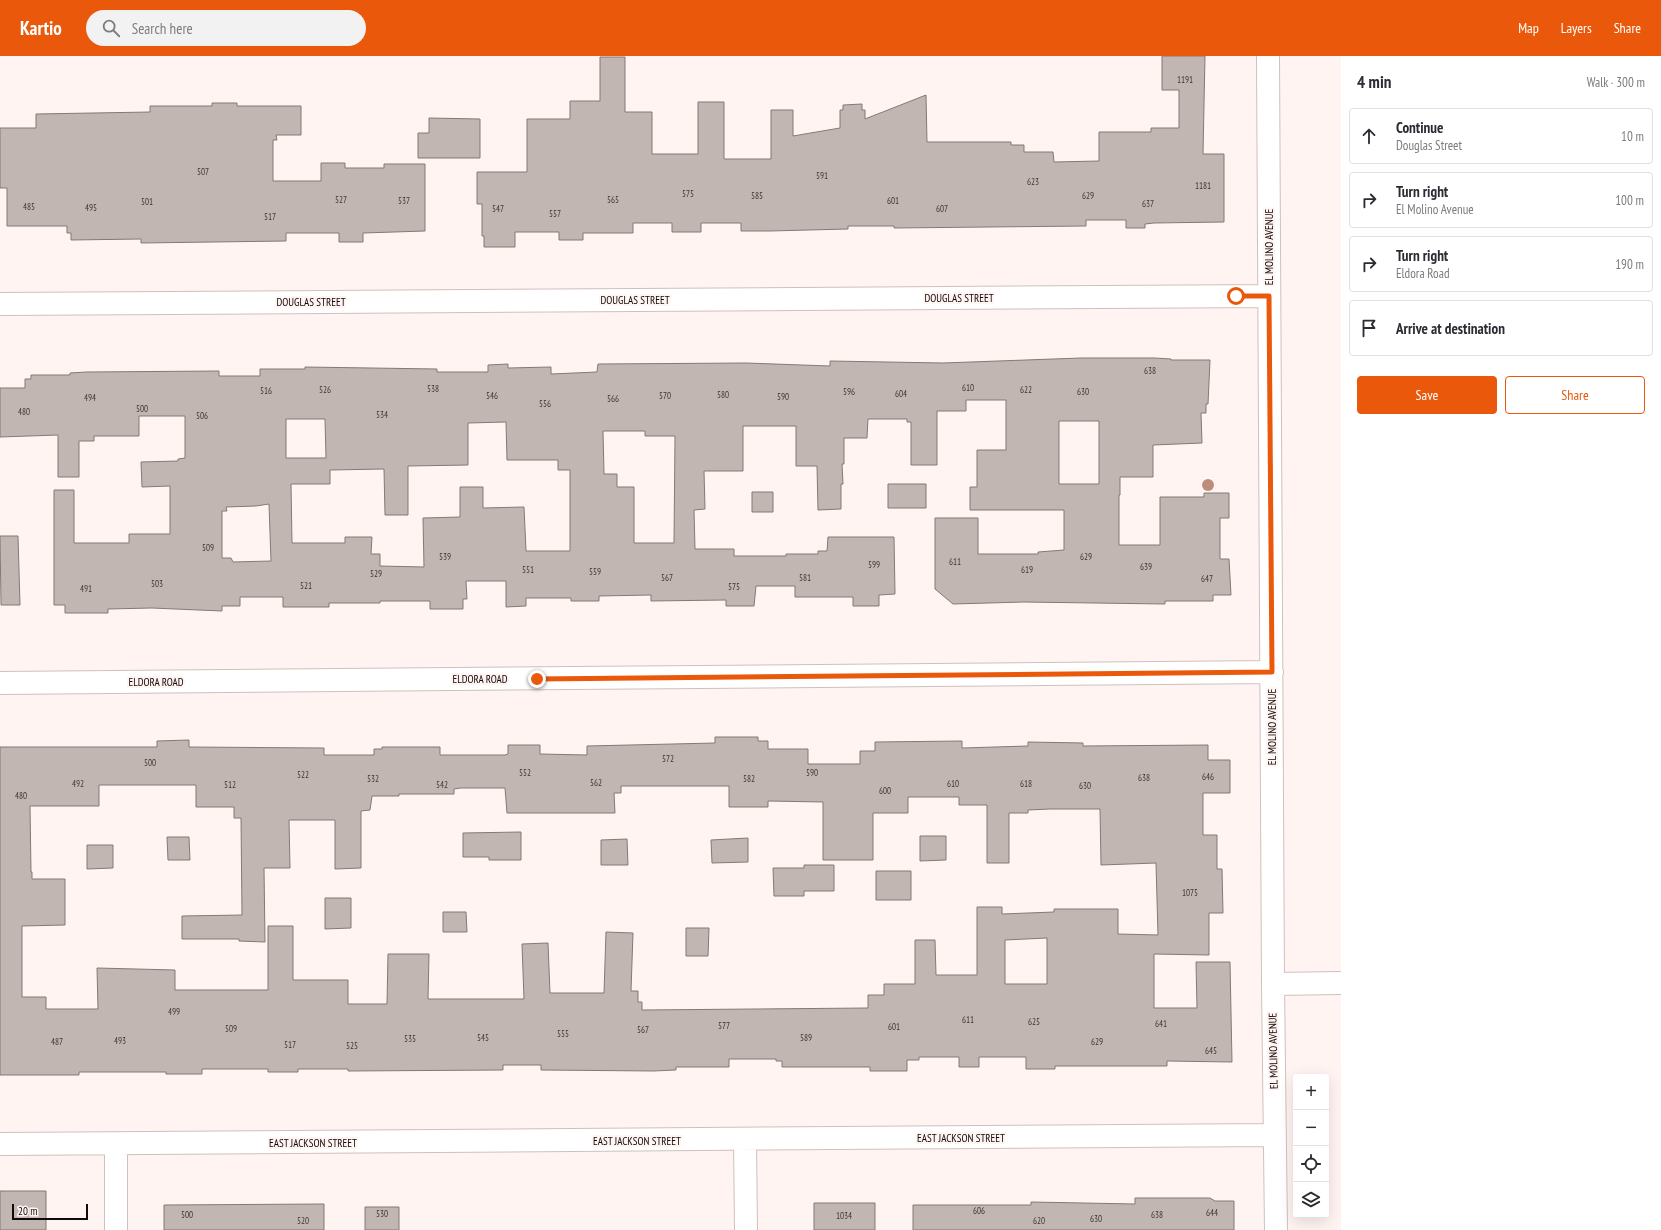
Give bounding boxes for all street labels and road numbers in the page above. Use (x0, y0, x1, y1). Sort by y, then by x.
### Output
street label: EL MOLINO AVENUE (1262, 209, 1276, 285)
street label: DOUGLAS STREET (924, 291, 994, 305)
street label: DOUGLAS STREET (600, 293, 670, 307)
street label: DOUGLAS STREET (276, 295, 346, 309)
street label: ELDORA ROAD (452, 672, 508, 686)
street label: ELDORA ROAD (128, 675, 184, 689)
street label: EL MOLINO AVENUE (1265, 689, 1279, 765)
street label: EL MOLINO AVENUE (1265, 1012, 1281, 1089)
street label: EAST JACKSON STREET (917, 1131, 1005, 1145)
street label: EAST JACKSON STREET (593, 1134, 681, 1148)
street label: EAST JACKSON STREET (269, 1136, 357, 1150)

